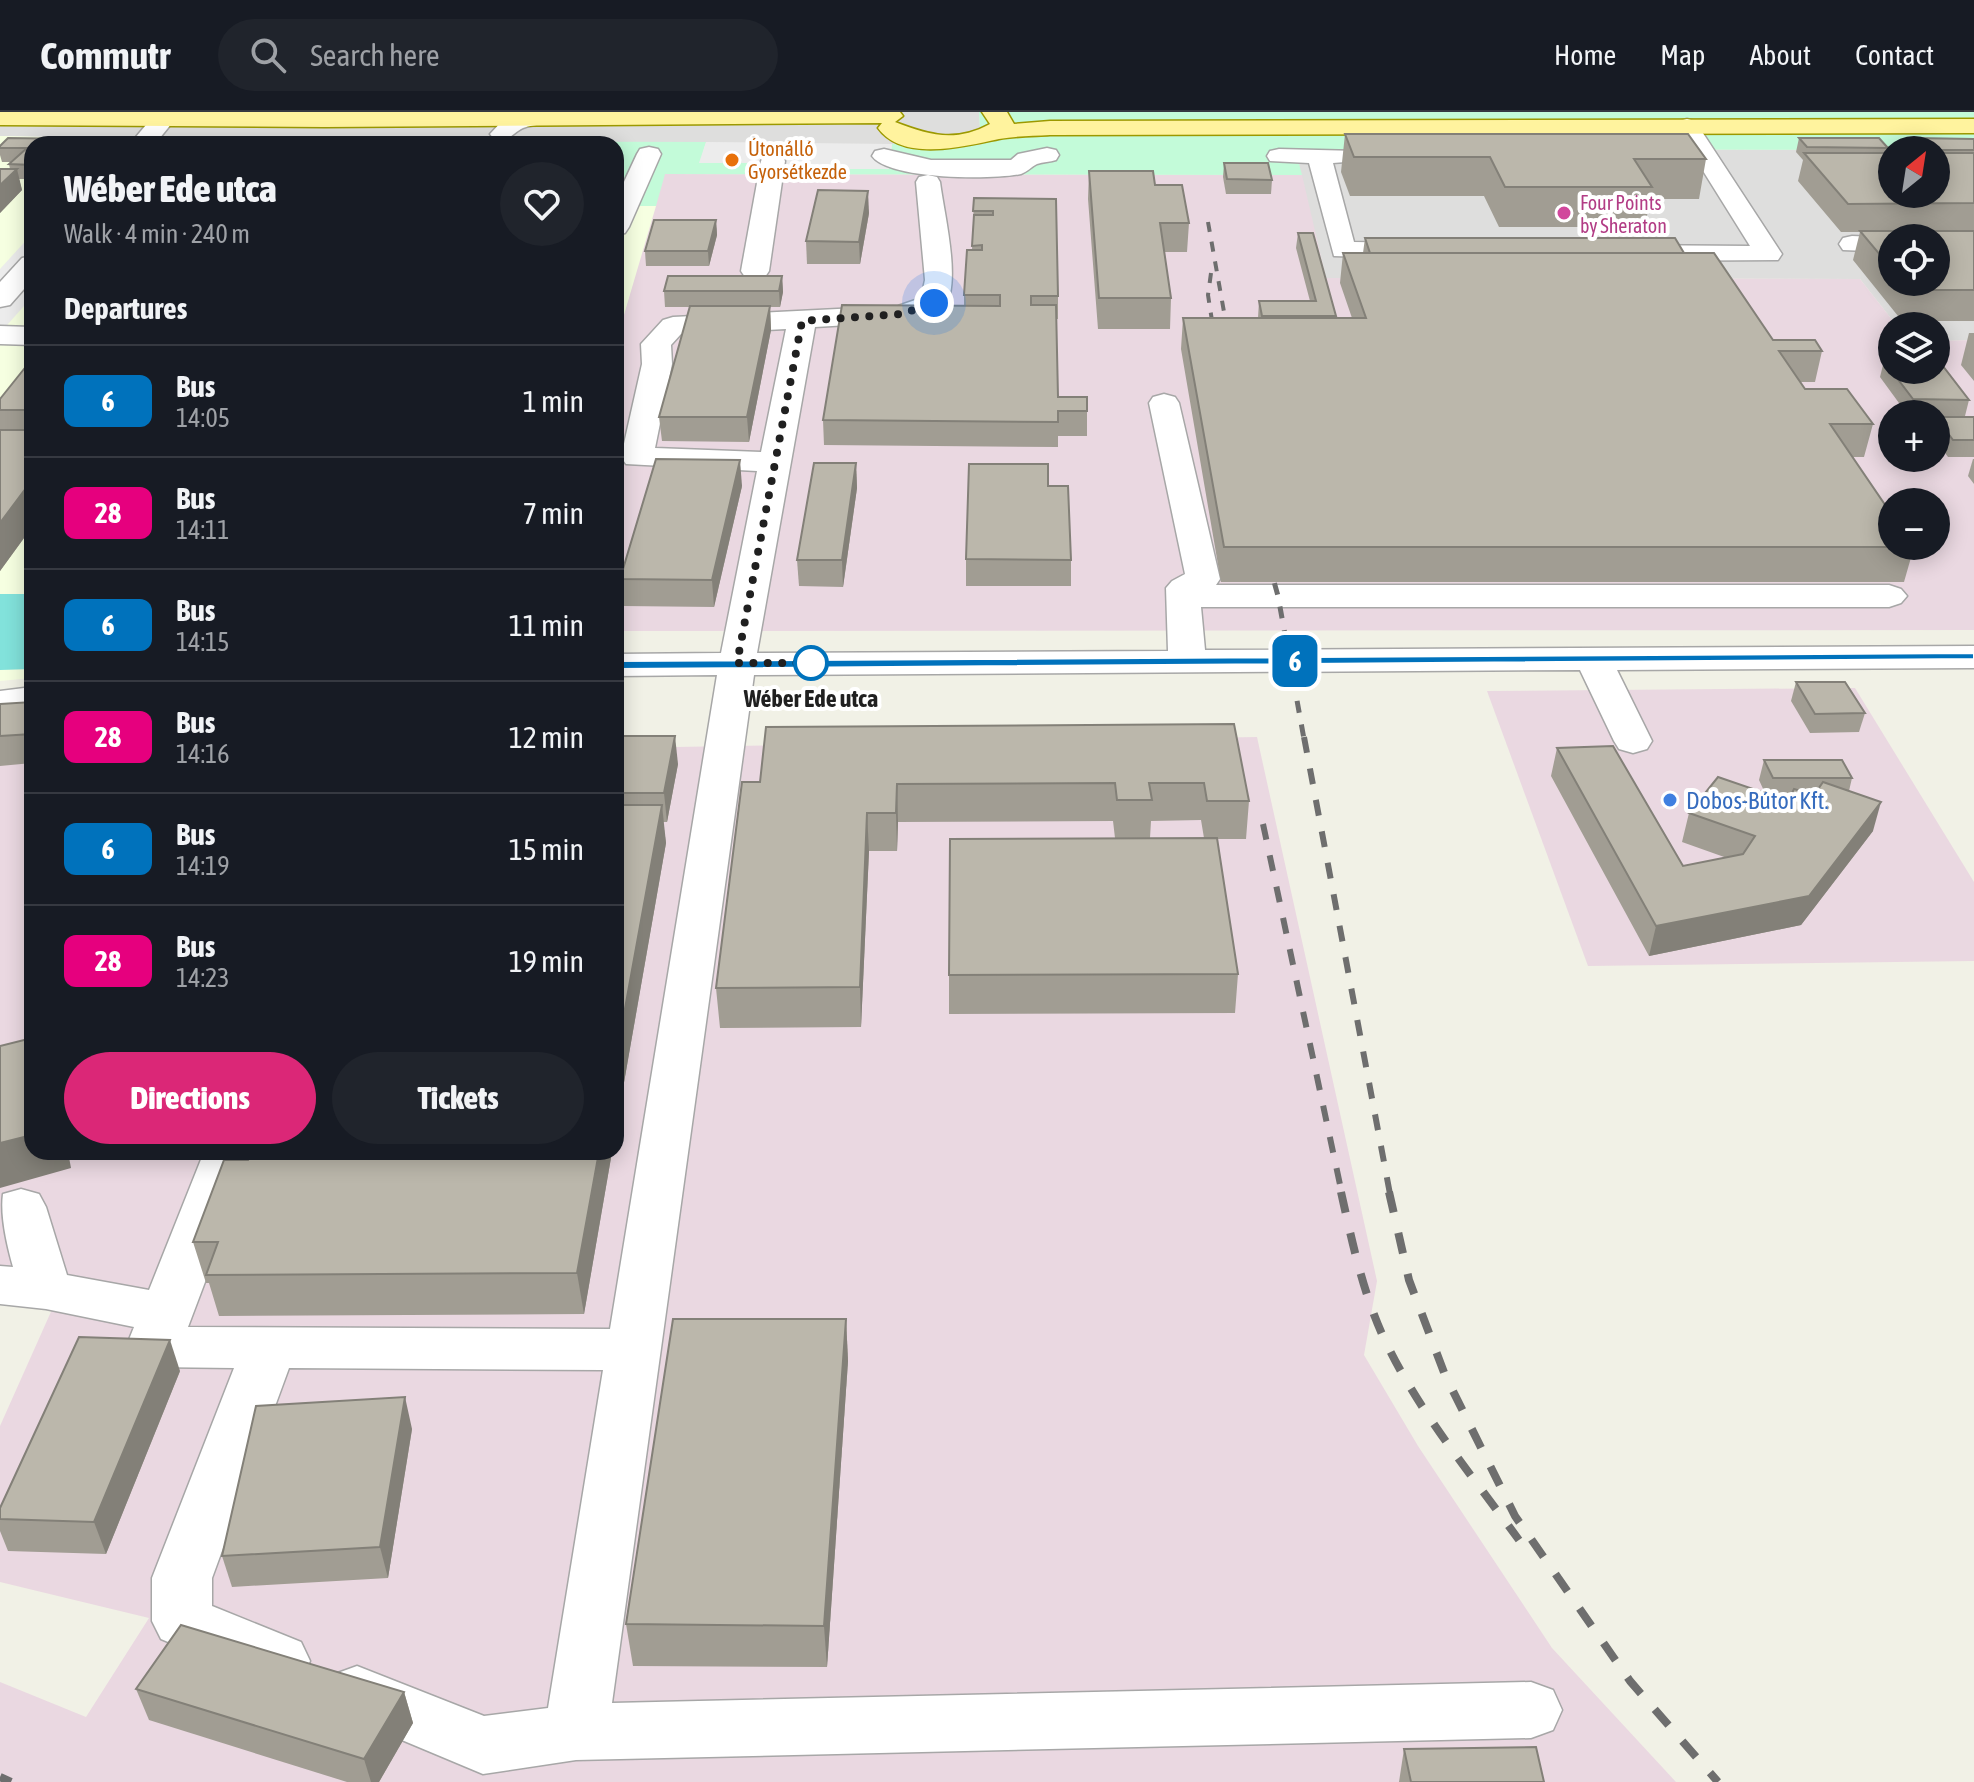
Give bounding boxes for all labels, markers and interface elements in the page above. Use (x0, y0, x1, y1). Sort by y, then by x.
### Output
search box (218, 19, 778, 91)
icon: search (246, 33, 290, 77)
text: Commutr (40, 34, 170, 77)
text: Search here (310, 38, 440, 72)
text: Home (1554, 39, 1616, 71)
text: Map (1660, 39, 1705, 71)
text: About (1749, 39, 1811, 71)
text: Contact (1855, 39, 1934, 71)
north arrow (1878, 136, 1950, 208)
map controls (1878, 136, 1950, 560)
place label: Útonálló Gyorsétkezde (748, 137, 847, 183)
marker: Útonálló Gyorsétkezde (723, 151, 741, 169)
button: heart (500, 162, 584, 246)
text: Wéber Ede utca (64, 167, 277, 210)
place label: Four Points by Sheraton (1580, 191, 1667, 237)
marker: Four Points by Sheraton (1555, 204, 1573, 222)
text: Walk · 4 min · 240 m (64, 219, 250, 249)
button: locate (1878, 224, 1950, 296)
your location (914, 283, 954, 323)
text: Departures (64, 291, 187, 325)
button: layers (1878, 312, 1950, 384)
text: Bus (176, 369, 215, 403)
text: 1 min (523, 384, 584, 418)
text: 6 (101, 385, 115, 417)
button: + (1878, 400, 1950, 472)
text: 14:05 (176, 403, 230, 433)
text: Bus (176, 481, 215, 515)
button: − (1878, 488, 1950, 560)
text: 7 min (523, 496, 584, 530)
text: 28 (95, 497, 121, 529)
text: 14:11 (176, 515, 230, 545)
text: Bus (176, 593, 215, 627)
text: 11 min (509, 608, 584, 642)
text: 6 (101, 609, 115, 641)
text: 14:15 (176, 627, 230, 657)
line badge: 6 (1269, 635, 1321, 687)
text: 6 (1288, 645, 1302, 677)
marker: Wéber Ede utca (794, 646, 828, 680)
place label: Wéber Ede utca (743, 685, 878, 712)
text: Bus (176, 705, 215, 739)
text: 12 min (509, 720, 584, 754)
text: 28 (95, 721, 121, 753)
text: 14:16 (176, 739, 230, 769)
place label: Dobos-Bútor Kft. (1686, 787, 1829, 814)
marker: Dobos-Bútor Kft. (1661, 791, 1679, 809)
text: Bus (176, 817, 215, 851)
text: 15 min (509, 832, 584, 866)
text: 6 (101, 833, 115, 865)
text: 14:19 (176, 851, 230, 881)
text: Bus (176, 929, 215, 963)
text: 19 min (509, 944, 584, 978)
text: 28 (95, 945, 121, 977)
text: 14:23 (176, 963, 230, 993)
button: Directions (64, 1052, 316, 1144)
button: Tickets (332, 1052, 584, 1144)

